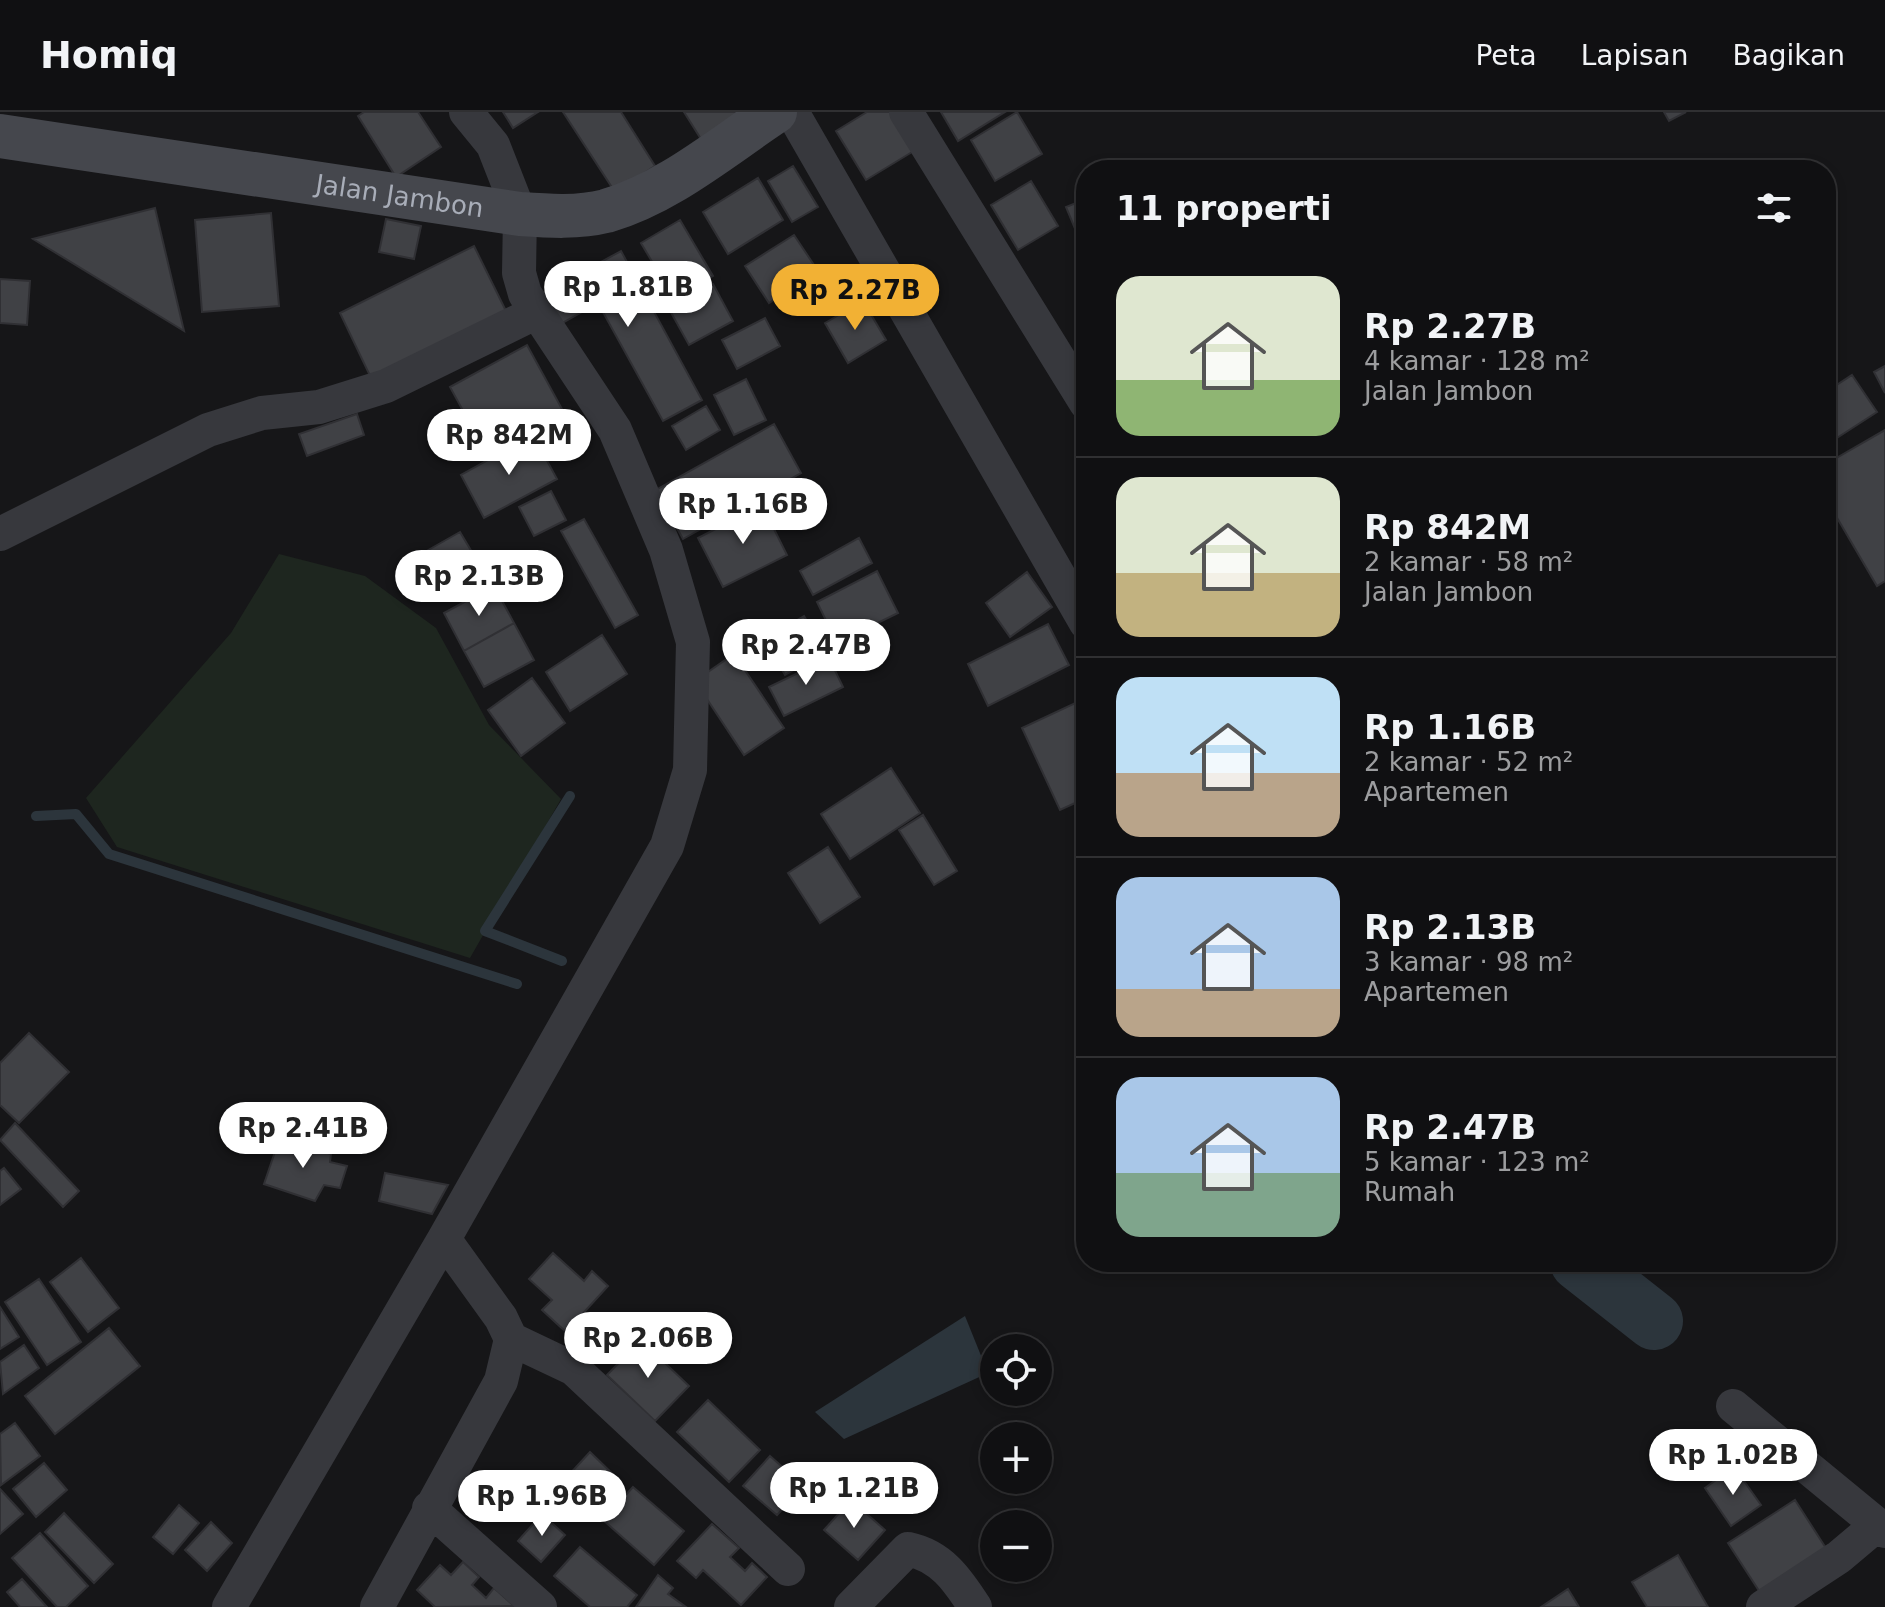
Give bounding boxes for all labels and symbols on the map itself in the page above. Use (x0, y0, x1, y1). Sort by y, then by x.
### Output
street label: Jalan Jambon (312, 168, 486, 223)
pin: Rp 1.81B (545, 261, 711, 329)
pin: Rp 2.27B (772, 264, 938, 332)
pin: Rp 842M (435, 409, 583, 477)
pin: Rp 1.16B (660, 478, 826, 546)
pin: Rp 2.13B (396, 550, 562, 618)
pin: Rp 2.47B (723, 619, 889, 687)
pin: Rp 2.41B (220, 1102, 386, 1170)
pin: Rp 2.06B (565, 1312, 731, 1380)
pin: Rp 1.02B (1650, 1429, 1816, 1497)
pin: Rp 1.21B (771, 1462, 937, 1530)
pin: Rp 1.96B (459, 1470, 625, 1538)

